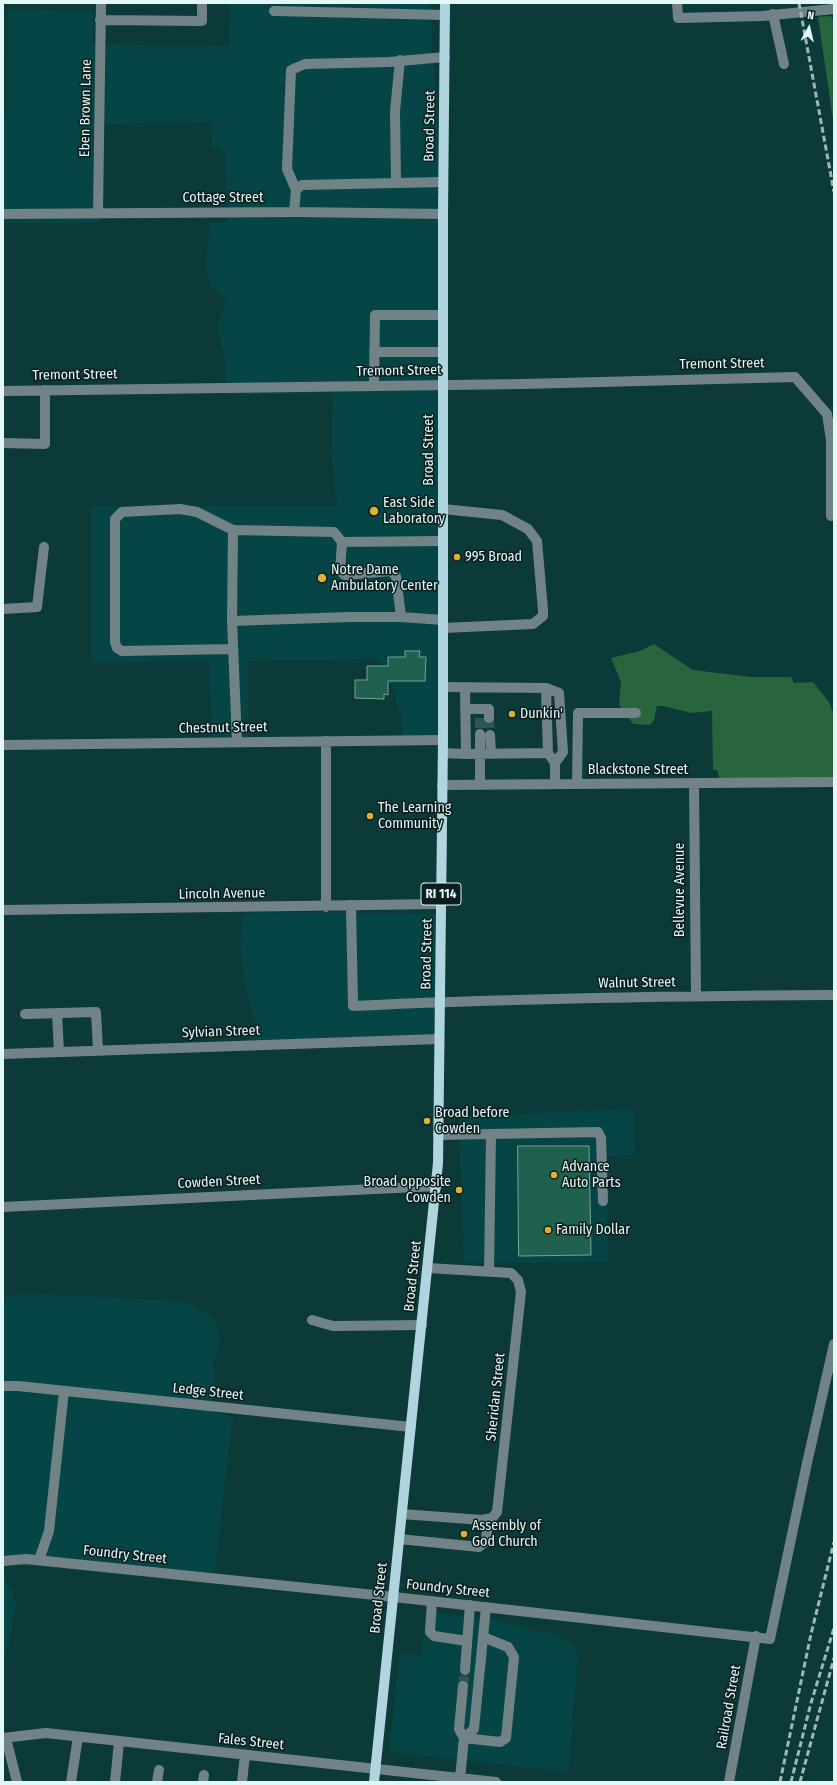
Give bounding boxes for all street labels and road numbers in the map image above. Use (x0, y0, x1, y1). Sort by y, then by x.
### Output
street label: Eben Brown Lane (77, 59, 95, 157)
street label: Broad Street (421, 90, 439, 162)
street label: Cottage Street (183, 190, 263, 206)
street label: Tremont Street (679, 355, 765, 373)
street label: Tremont Street (356, 362, 442, 380)
street label: Tremont Street (32, 366, 118, 384)
street label: Broad Street (421, 414, 437, 486)
street label: Chestnut Street (178, 719, 268, 737)
street label: Blackstone Street (588, 762, 688, 778)
street label: Bellevue Avenue (672, 843, 688, 937)
road number: RI 114 (421, 883, 461, 905)
street label: Lincoln Avenue (179, 885, 265, 903)
street label: Broad Street (418, 918, 436, 990)
street label: Walnut Street (598, 974, 676, 992)
street label: Sylvian Street (182, 1022, 260, 1042)
street label: Cowden Street (177, 1171, 261, 1193)
street label: Broad Street (401, 1240, 425, 1312)
street label: Sheridan Street (483, 1352, 509, 1442)
street label: Ledge Street (172, 1380, 244, 1404)
street label: Foundry Street (82, 1542, 168, 1568)
street label: Broad Street (367, 1562, 391, 1634)
street label: Foundry Street (405, 1576, 491, 1602)
street label: Railroad Street (713, 1663, 745, 1751)
street label: Fales Street (217, 1730, 285, 1754)

